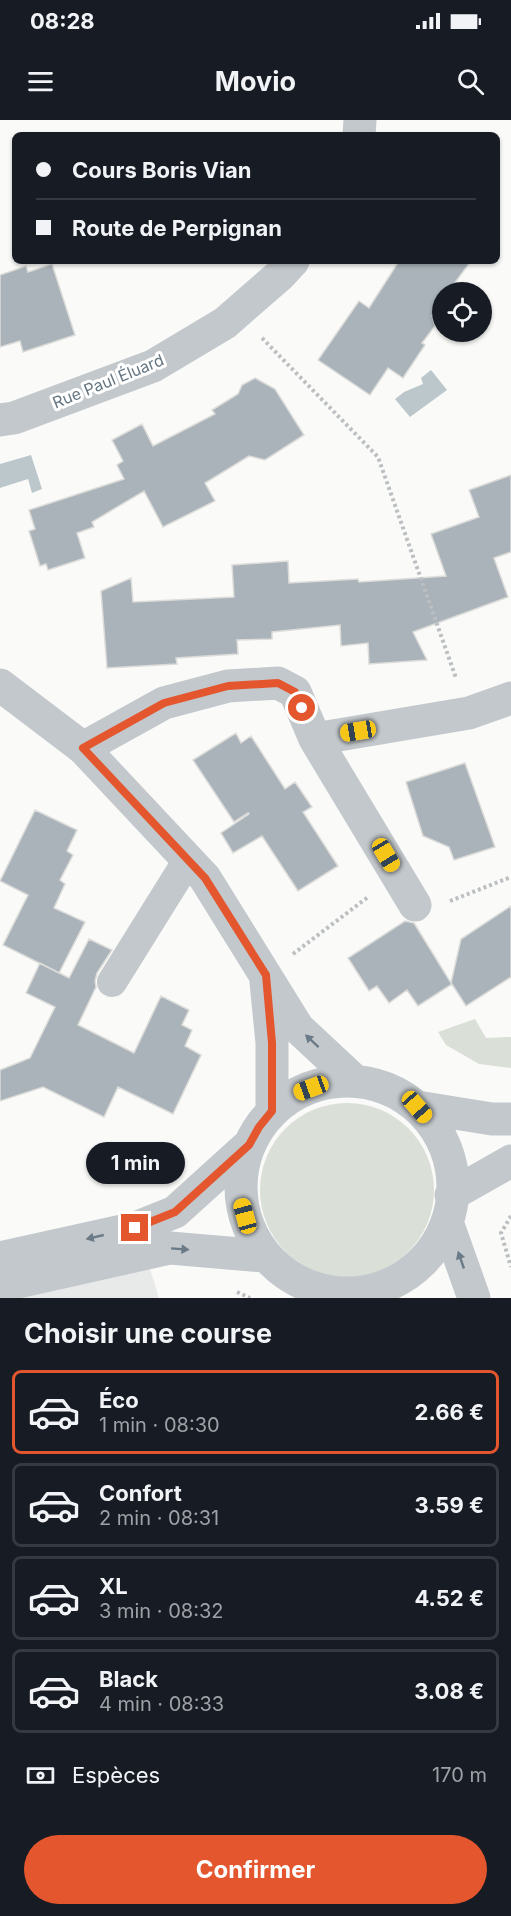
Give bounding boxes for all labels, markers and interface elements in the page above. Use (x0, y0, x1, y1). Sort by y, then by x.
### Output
text: 08:28 (30, 8, 95, 34)
icon: menu (24, 65, 57, 98)
text: Movio (215, 65, 296, 98)
icon: search (454, 65, 487, 98)
text: Cours Boris Vian (72, 157, 251, 183)
text: Route de Perpignan (72, 215, 282, 241)
map controls (432, 282, 492, 342)
button: locate (432, 282, 492, 342)
street label: Rue Paul Éluard (49, 350, 167, 412)
route start (288, 694, 315, 721)
car (339, 719, 377, 743)
car (369, 835, 403, 875)
one-way arrow (305, 1034, 320, 1048)
car (291, 1073, 331, 1103)
car (398, 1088, 436, 1126)
callout: 1 min (86, 1141, 184, 1183)
text: 1 min (111, 1151, 160, 1175)
car (232, 1196, 258, 1236)
route end (121, 1214, 148, 1241)
one-way arrow (85, 1233, 104, 1242)
one-way arrow (171, 1244, 190, 1254)
one-way arrow (455, 1251, 465, 1269)
text: Choisir une course (24, 1317, 272, 1350)
icon: car (27, 1385, 81, 1439)
text: Éco (99, 1387, 139, 1413)
text: 2.66 € (415, 1399, 484, 1425)
text: 1 min · 08:30 (99, 1413, 220, 1437)
icon: car (27, 1478, 81, 1532)
text: Confort (99, 1480, 182, 1506)
text: 3.59 € (414, 1492, 484, 1518)
text: 2 min · 08:31 (99, 1506, 219, 1530)
icon: car (27, 1571, 81, 1625)
text: XL (99, 1573, 128, 1599)
text: 4.52 € (414, 1585, 484, 1611)
text: 3 min · 08:32 (99, 1599, 223, 1623)
icon: car (27, 1664, 81, 1718)
text: Black (99, 1666, 158, 1692)
text: 3.08 € (414, 1678, 484, 1704)
text: 4 min · 08:33 (99, 1692, 224, 1716)
icon: cash (24, 1759, 57, 1792)
text: Espèces (72, 1762, 160, 1788)
text: 170 m (432, 1763, 487, 1787)
button: Confirmer (24, 1835, 487, 1904)

